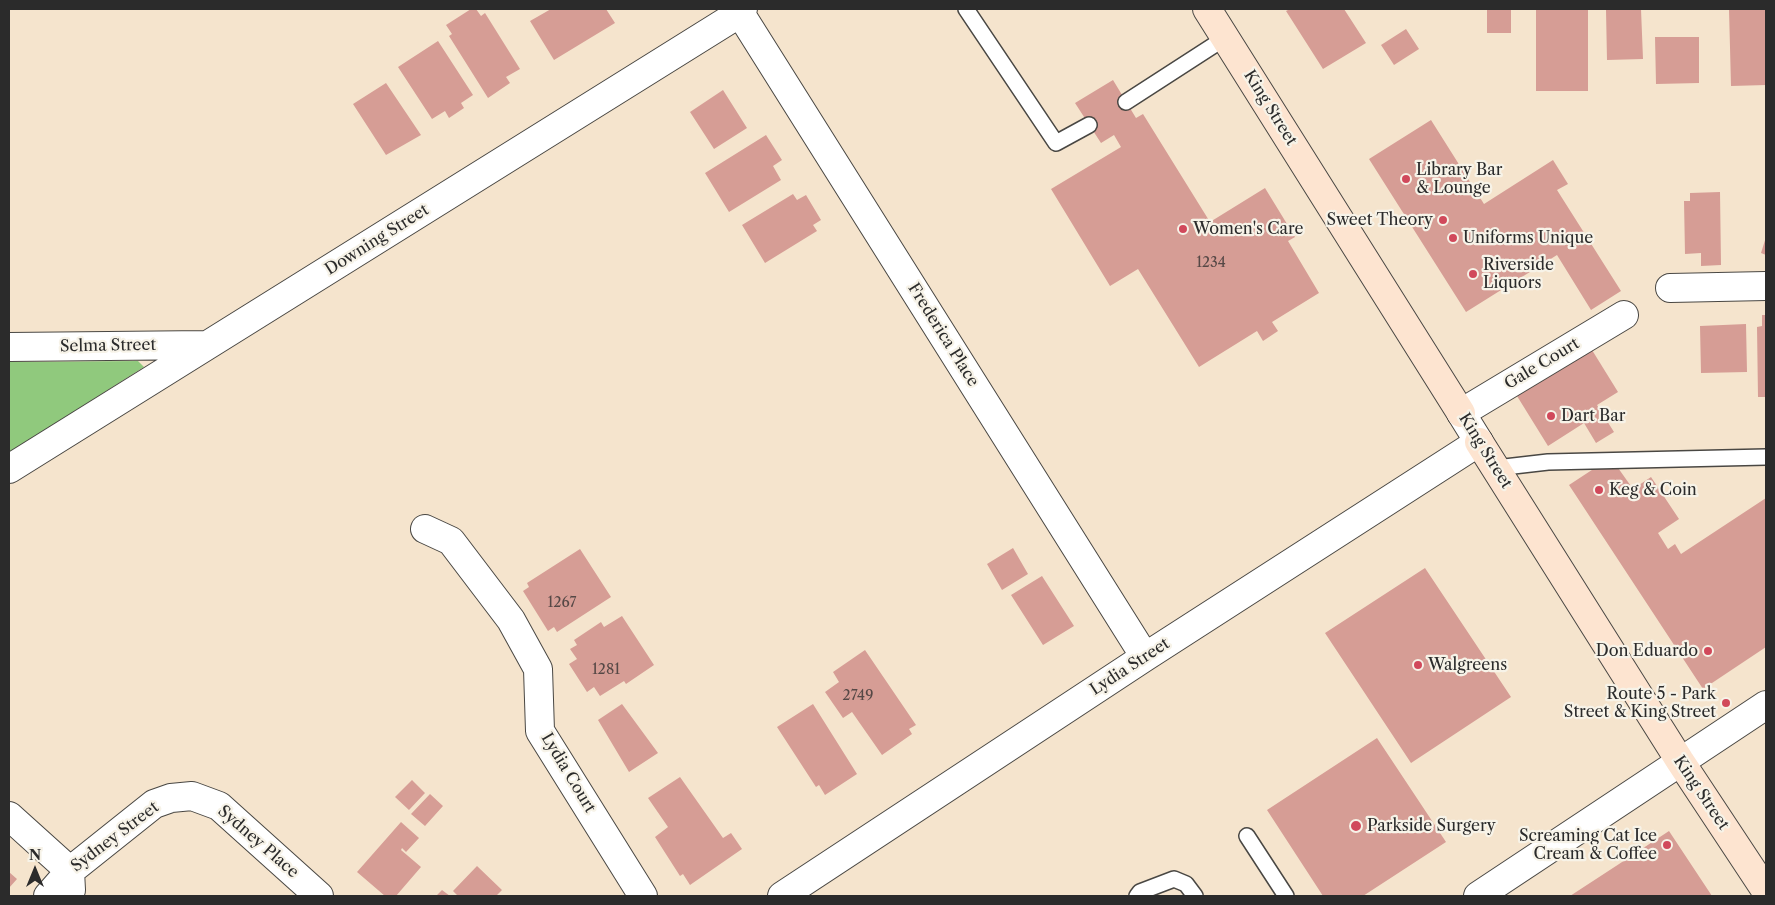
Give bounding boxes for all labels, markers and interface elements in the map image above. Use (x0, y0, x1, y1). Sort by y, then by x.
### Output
street label: King Street (1239, 67, 1301, 149)
place label: Library Bar & Lounge (1416, 160, 1502, 198)
marker: Library Bar & Lounge (1400, 173, 1412, 185)
street label: Downing Street (322, 200, 432, 280)
place label: Sweet Theory (1326, 210, 1433, 230)
marker: Sweet Theory (1437, 214, 1449, 226)
place label: Women's Care (1193, 219, 1303, 239)
marker: Women's Care (1177, 223, 1189, 235)
place label: Uniforms Unique (1463, 228, 1593, 248)
marker: Uniforms Unique (1447, 232, 1459, 244)
house number: 1234 (1196, 255, 1226, 271)
place label: Riverside Liquors (1483, 255, 1554, 293)
marker: Riverside Liquors (1467, 268, 1479, 280)
street label: Frederica Place (903, 280, 983, 390)
street label: Gale Court (1501, 334, 1583, 394)
street label: Selma Street (60, 336, 156, 356)
place label: Dart Bar (1561, 406, 1625, 426)
street label: King Street (1454, 410, 1516, 492)
marker: Dart Bar (1545, 410, 1557, 422)
place label: Keg & Coin (1609, 480, 1697, 500)
marker: Keg & Coin (1593, 484, 1605, 496)
house number: 1267 (548, 595, 576, 611)
street label: Lydia Street (1087, 634, 1173, 700)
place label: Don Eduardo (1596, 641, 1698, 661)
marker: Don Eduardo (1702, 645, 1714, 657)
place label: Walgreens (1428, 655, 1507, 675)
marker: Walgreens (1412, 659, 1424, 671)
house number: 1281 (592, 662, 620, 678)
place label: Route 5 - Park Street & King Street (1564, 684, 1716, 722)
house number: 2749 (843, 688, 873, 704)
marker: Route 5 - Park Street & King Street (1720, 697, 1732, 709)
street label: Lydia Court (537, 730, 599, 816)
street label: King Street (1669, 752, 1733, 834)
street label: Sydney Street (67, 798, 163, 876)
street label: Sydney Place (214, 802, 302, 882)
place label: Parkside Surgery (1367, 816, 1496, 836)
marker: Parkside Surgery (1349, 819, 1363, 833)
place label: Screaming Cat Ice Cream & Coffee (1519, 826, 1657, 864)
marker: Screaming Cat Ice Cream & Coffee (1661, 839, 1673, 851)
north arrow (10, 845, 60, 895)
text: N (29, 846, 41, 864)

